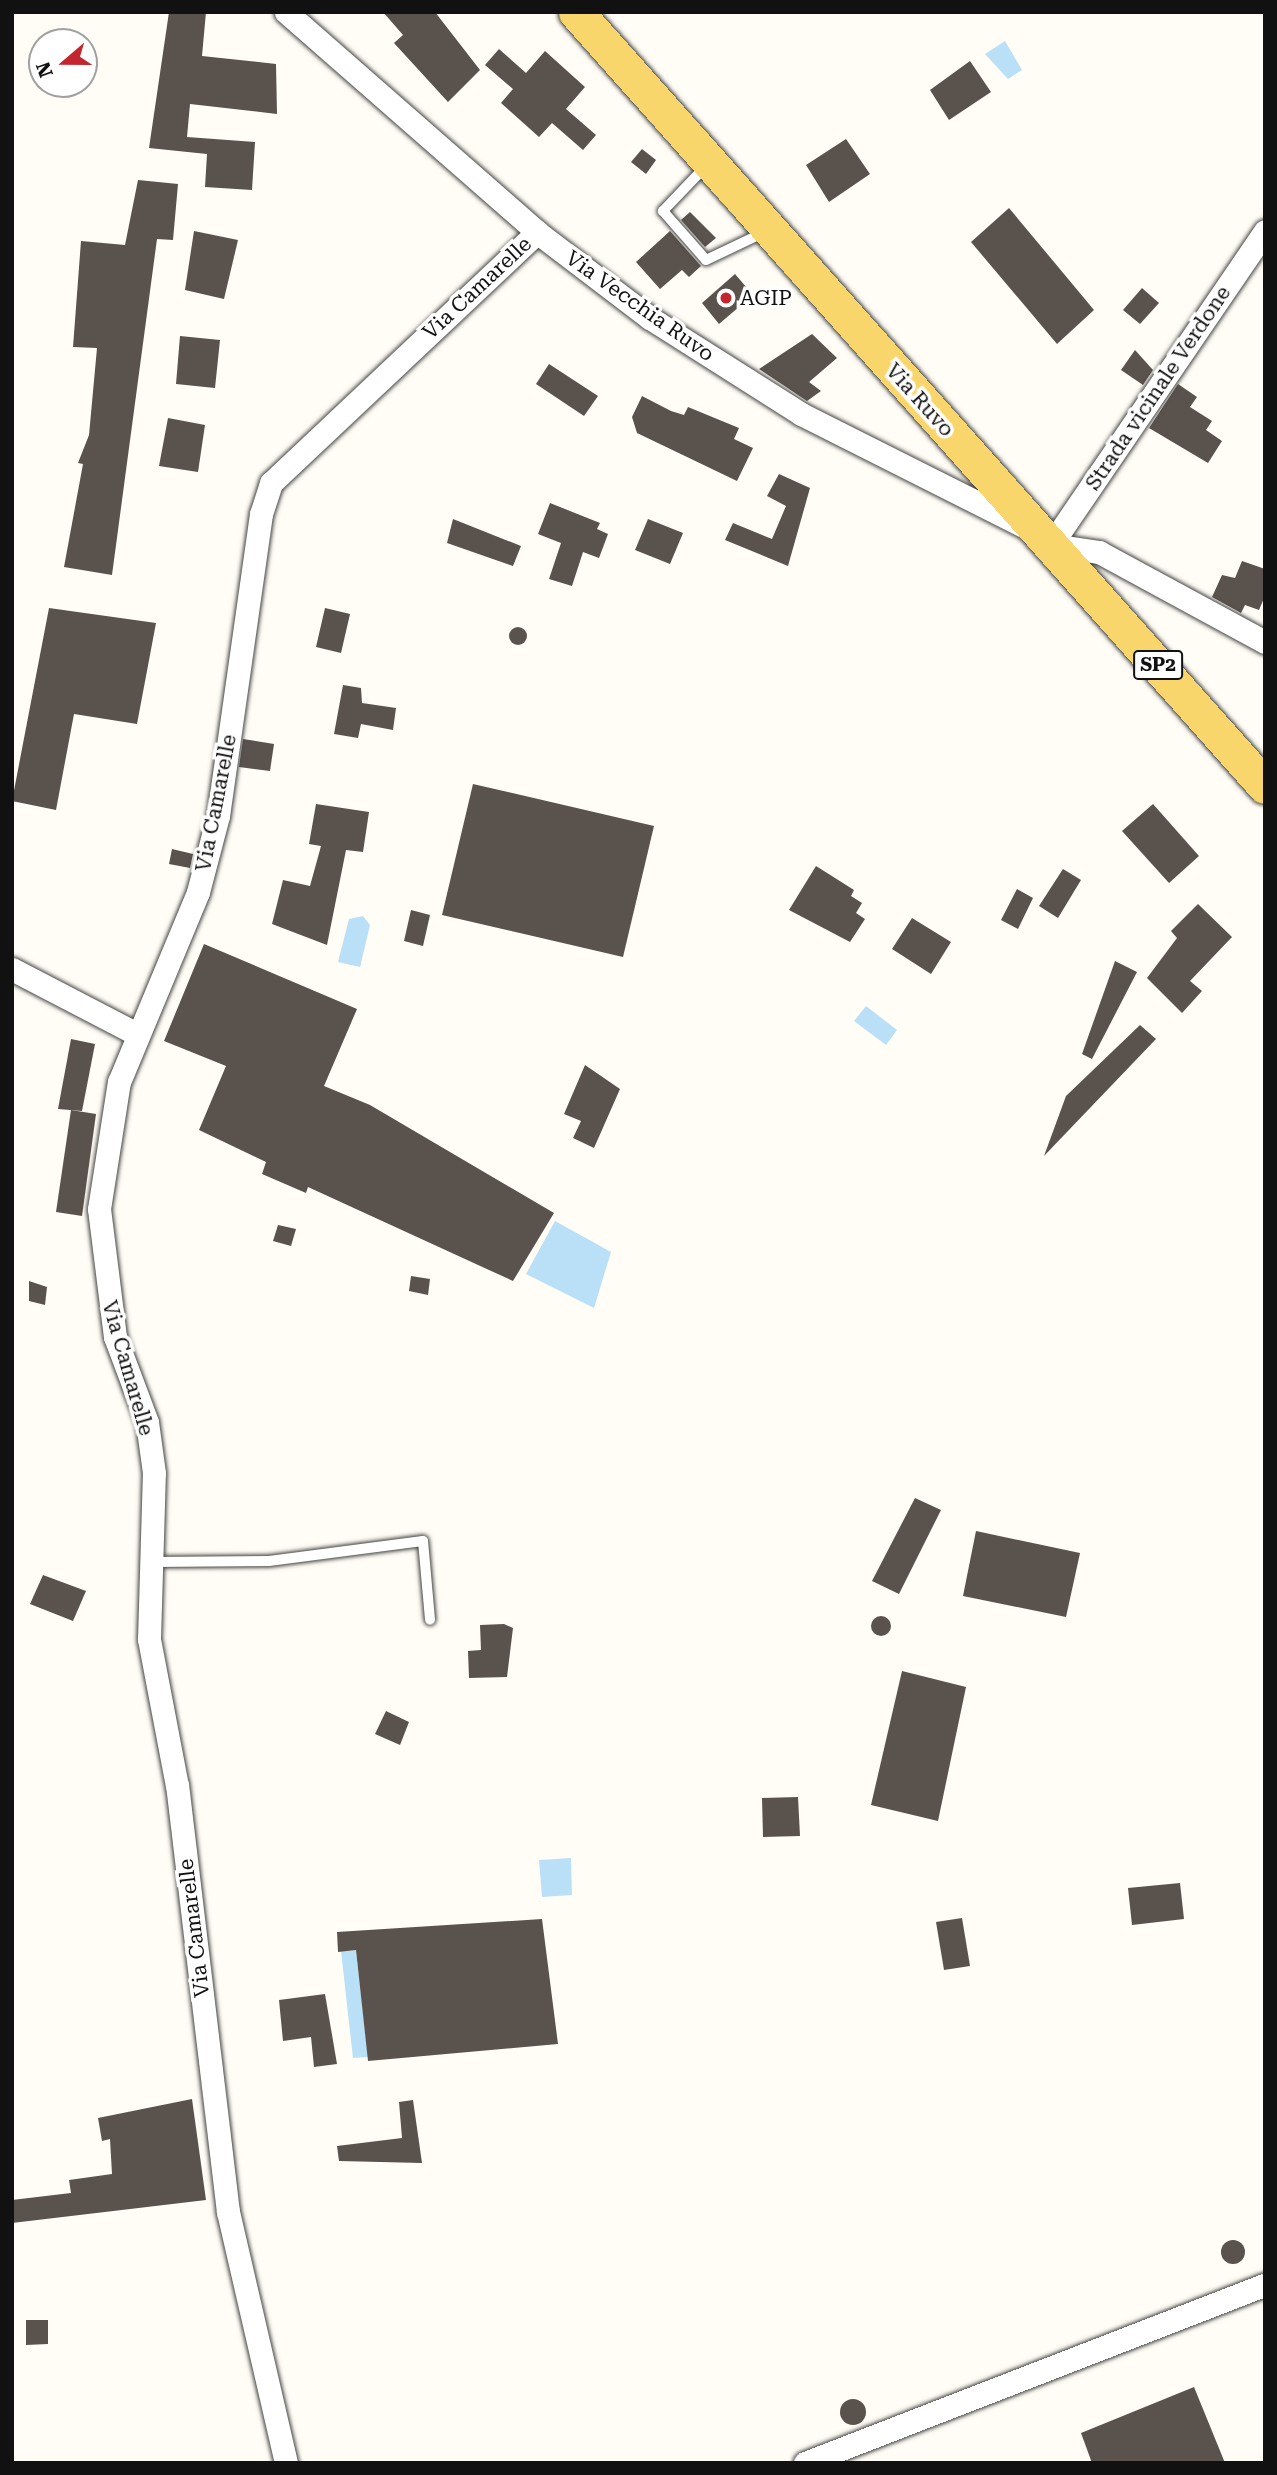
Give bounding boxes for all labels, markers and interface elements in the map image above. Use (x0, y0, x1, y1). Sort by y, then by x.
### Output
north arrow (28, 28, 98, 98)
text: N (31, 59, 58, 80)
street label: Via Camarelle (417, 231, 537, 345)
street label: Via Vecchia Ruvo (561, 245, 719, 367)
street label: Strada vicinale Verdone (1080, 281, 1236, 495)
place label: AGIP (740, 285, 792, 311)
marker: AGIP (718, 290, 734, 306)
street label: Via Ruvo (881, 358, 959, 442)
road number: SP2 (1132, 650, 1184, 680)
street label: Via Camarelle (190, 732, 242, 874)
street label: Via Camarelle (97, 1298, 159, 1438)
street label: Via Camarelle (173, 1857, 215, 1999)

